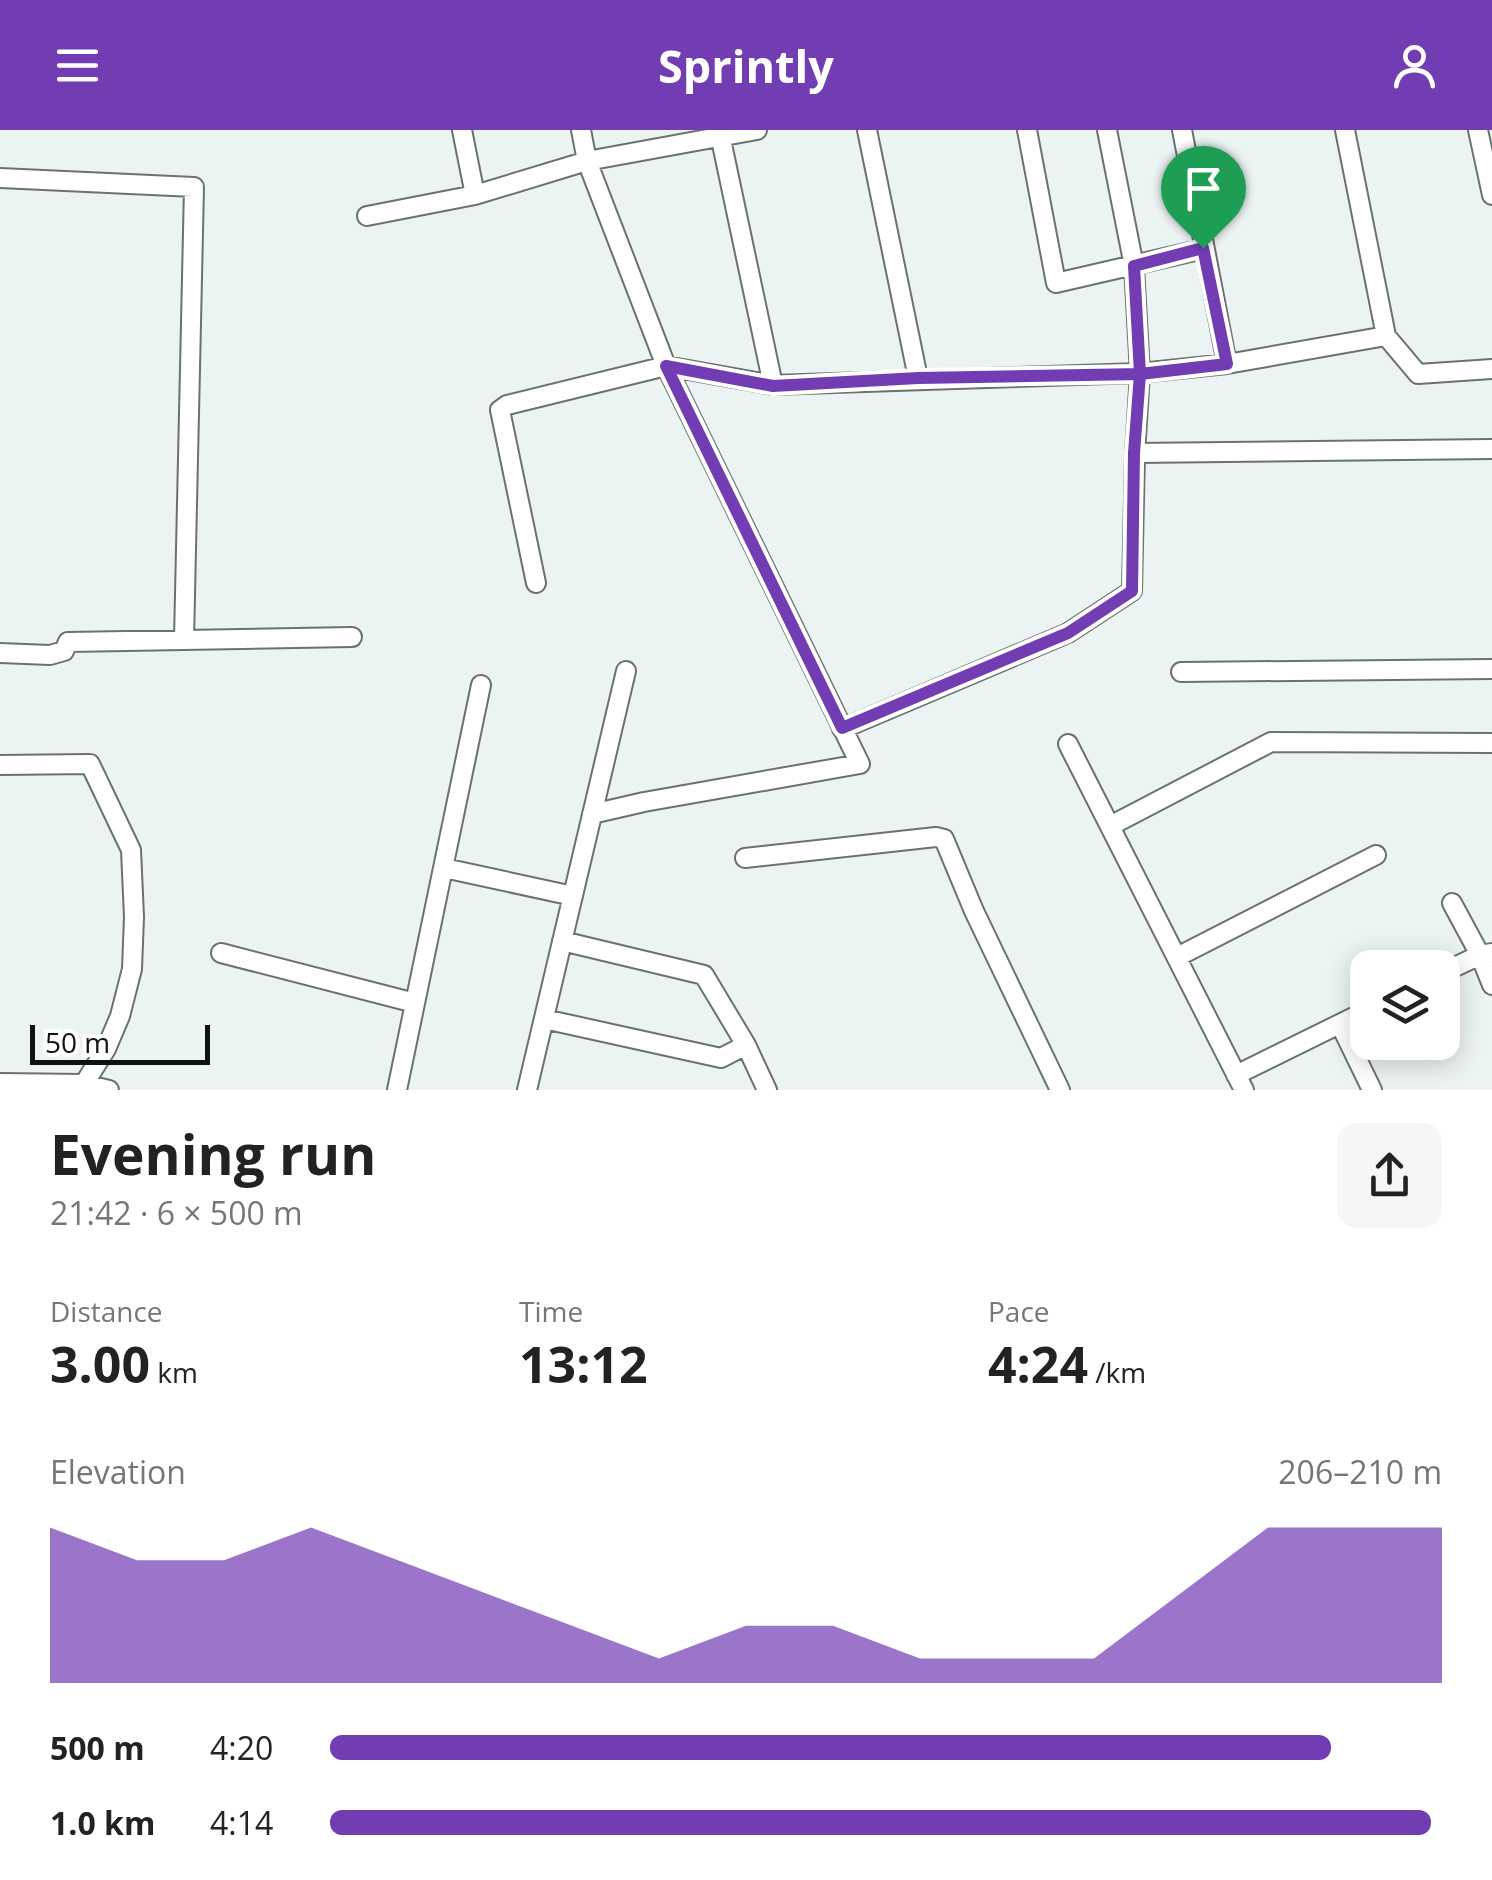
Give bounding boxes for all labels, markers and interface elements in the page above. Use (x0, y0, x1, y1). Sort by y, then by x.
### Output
text: Sprintly (658, 35, 834, 96)
icon: menu (50, 38, 105, 93)
icon: person (1387, 38, 1442, 93)
pin (1161, 146, 1246, 249)
icon: arrive (1176, 161, 1231, 216)
map controls (1350, 950, 1460, 1060)
button: layers (1350, 950, 1460, 1060)
scale bar (30, 1020, 210, 1064)
text: 50 m (45, 1023, 110, 1061)
text: Evening run (50, 1116, 376, 1191)
button: share (1337, 1123, 1442, 1228)
text: 21:42 · 6 × 500 m (50, 1191, 303, 1234)
text: Distance (50, 1292, 163, 1330)
text: Time (519, 1292, 583, 1330)
text: Pace (988, 1292, 1050, 1330)
text: 3.00 (50, 1330, 150, 1398)
text: 13:12 (519, 1330, 648, 1398)
text: 4:24 (988, 1330, 1088, 1398)
text: km (150, 1353, 198, 1391)
text: /km (1088, 1353, 1146, 1391)
text: Elevation (50, 1450, 186, 1493)
text: 206–210 m (1278, 1450, 1442, 1493)
text: 500 m (50, 1726, 145, 1769)
text: 4:20 (210, 1726, 273, 1769)
text: 1.0 km (50, 1801, 155, 1844)
text: 4:14 (210, 1801, 273, 1844)

